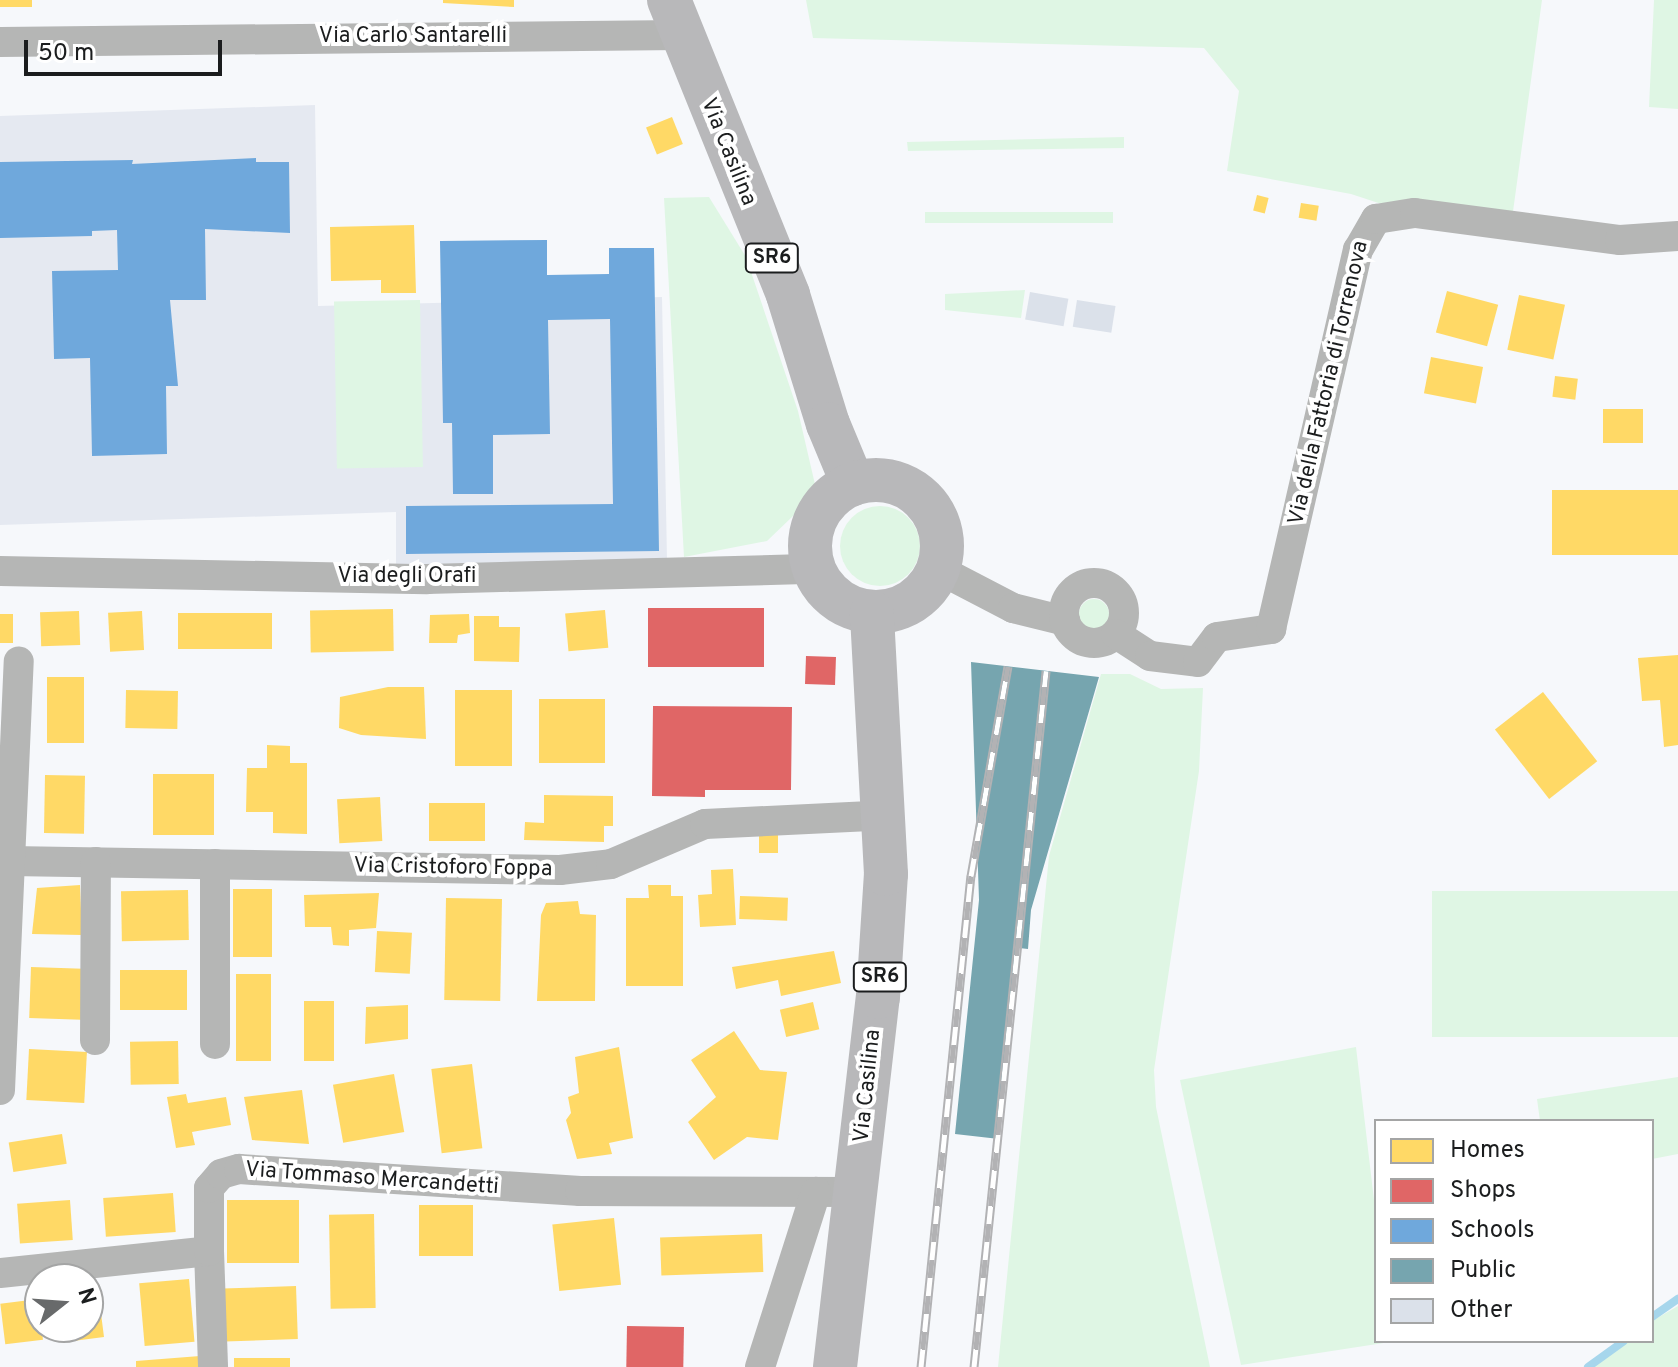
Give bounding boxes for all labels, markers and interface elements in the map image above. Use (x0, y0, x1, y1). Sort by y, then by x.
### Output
scale bar (28, 24, 226, 74)
street label: Via Carlo Santarelli (319, 24, 507, 50)
text: 50 m (38, 39, 94, 69)
street label: Via Casilina (694, 94, 762, 210)
street label: Via della Fattoria di Torrenova (1283, 238, 1375, 528)
road number: SR6 (744, 242, 800, 274)
street label: Via degli Orafi (338, 564, 476, 590)
street label: Via Cristoforo Foppa (353, 853, 553, 883)
road number: SR6 (852, 961, 908, 993)
street label: Via Casilina (849, 1028, 887, 1144)
legend (1374, 1119, 1654, 1343)
text: Homes (1450, 1136, 1525, 1166)
street label: Via Tommaso Mercandetti (244, 1157, 500, 1201)
text: Shops (1450, 1176, 1516, 1206)
text: Schools (1450, 1216, 1535, 1246)
text: Public (1450, 1256, 1516, 1286)
north arrow (24, 1263, 104, 1343)
text: N (70, 1285, 101, 1308)
text: Other (1450, 1296, 1512, 1326)

